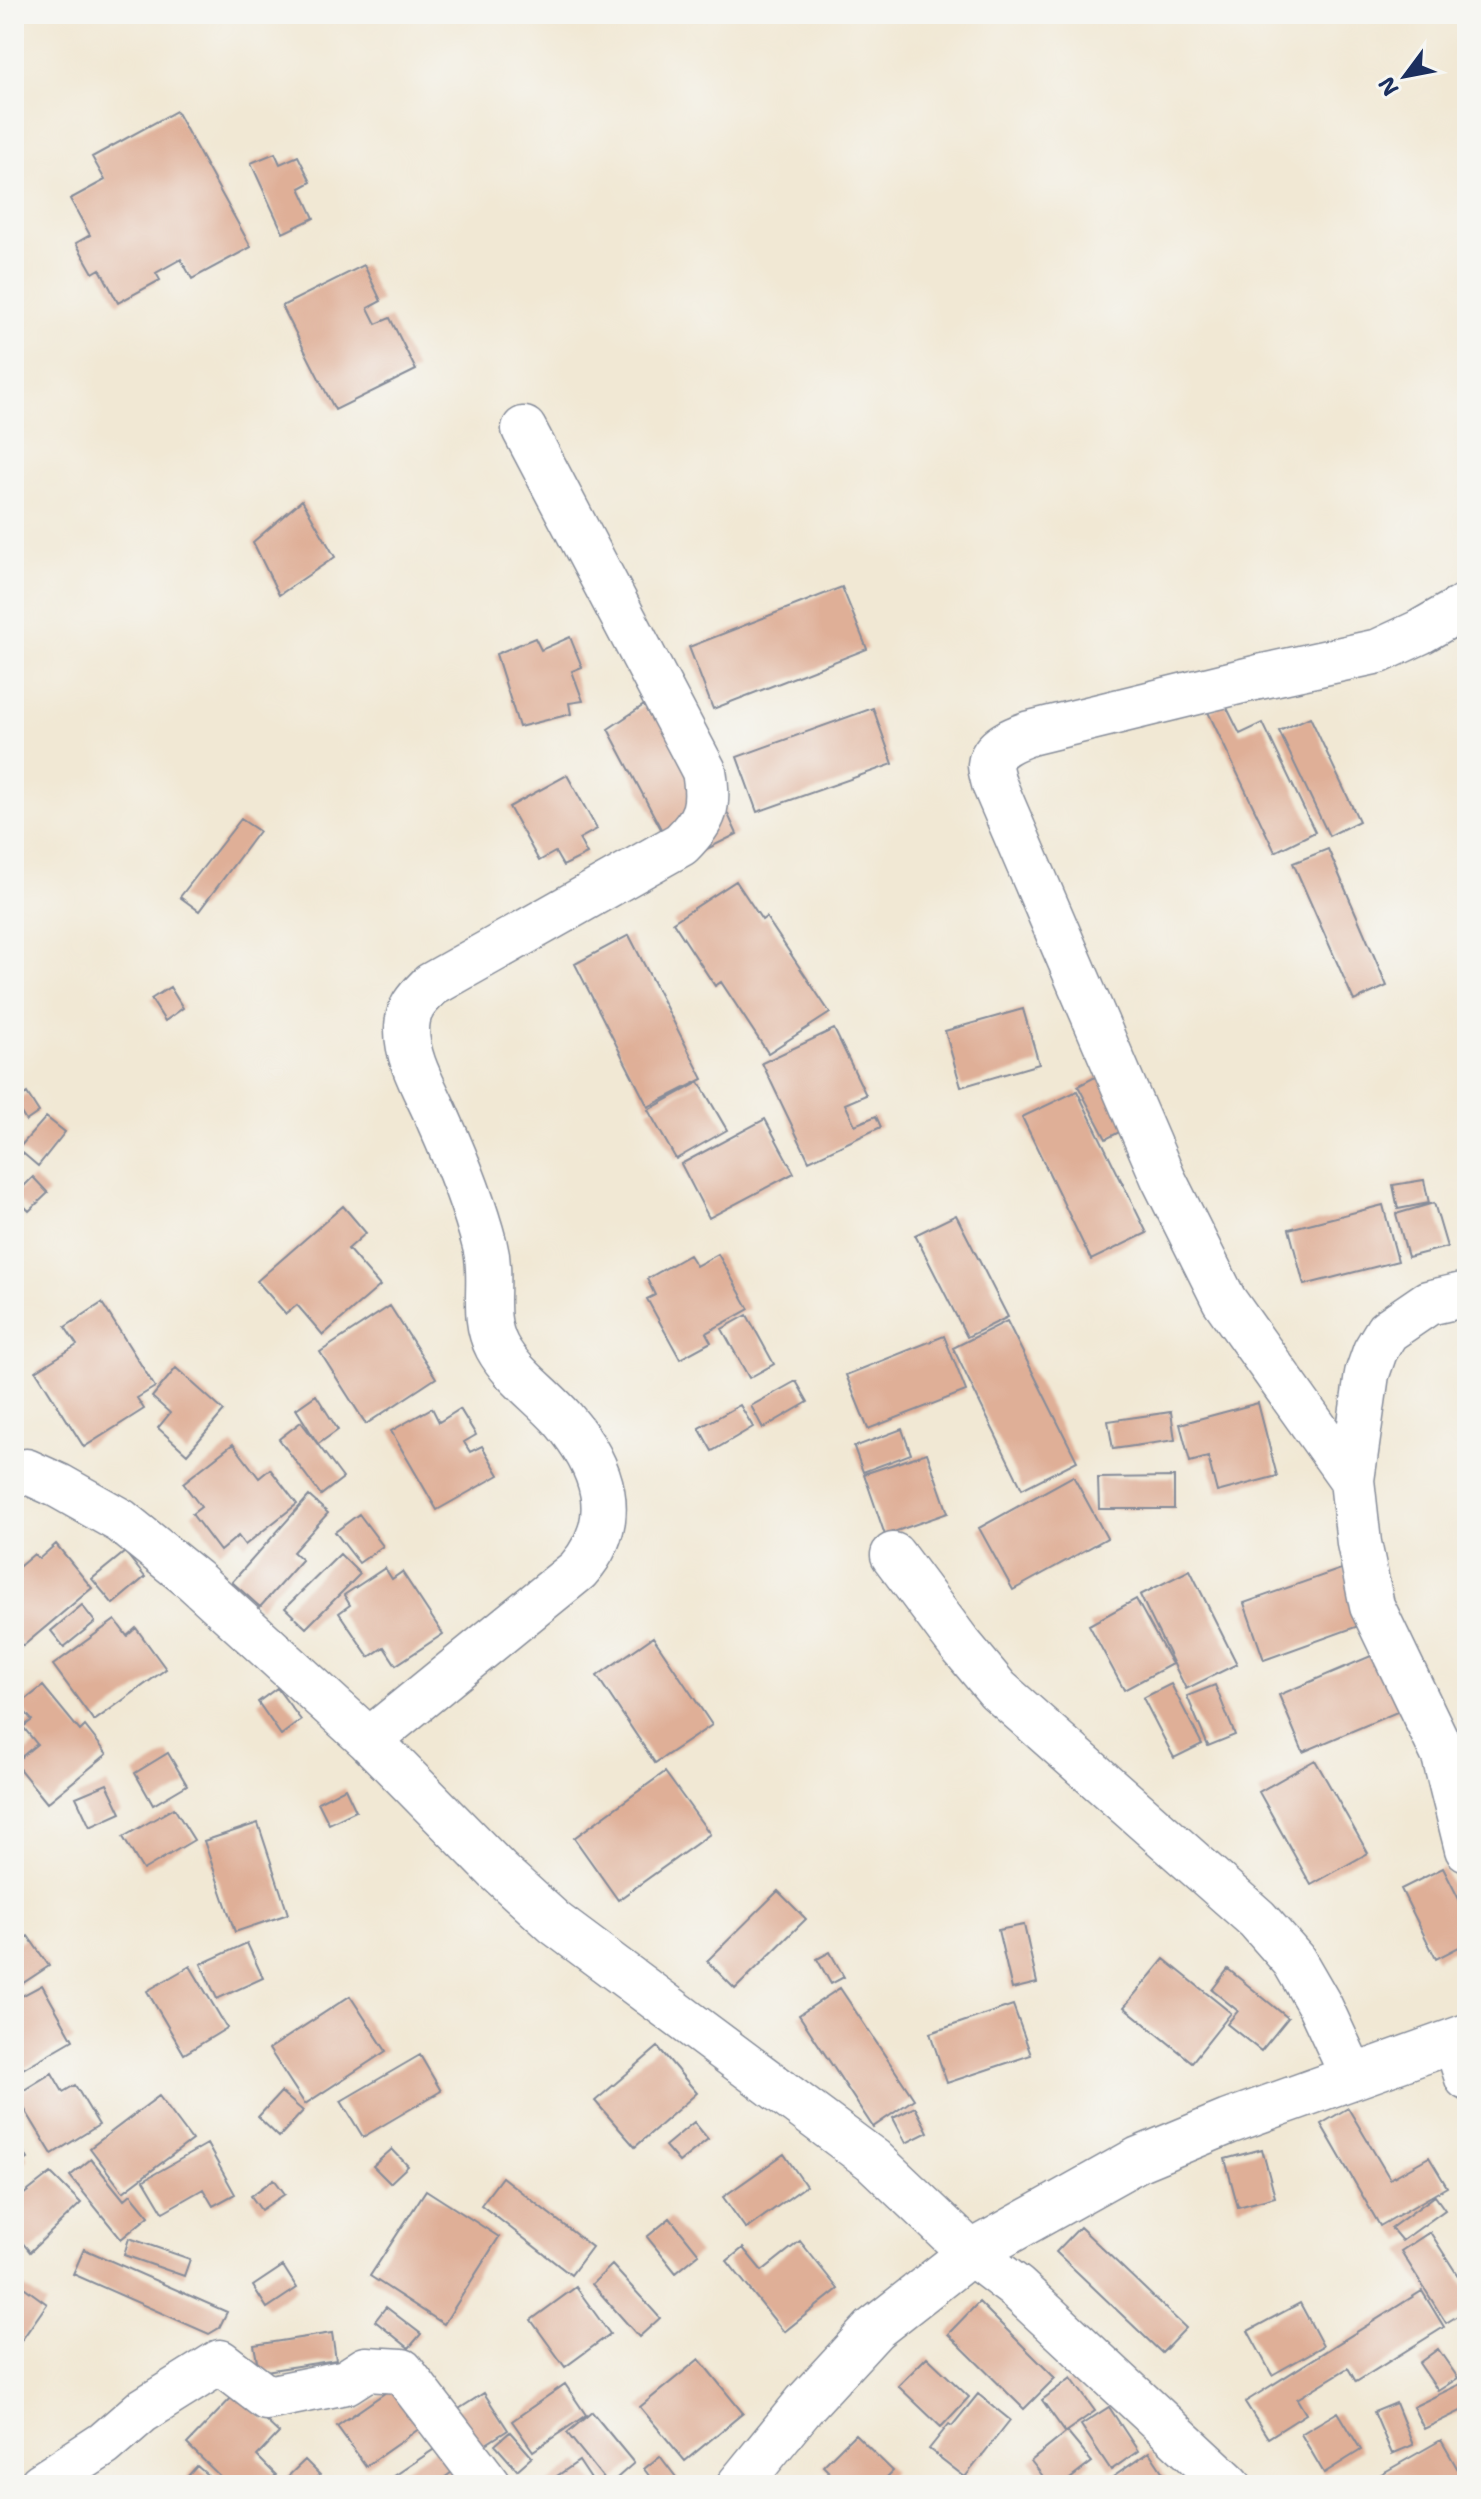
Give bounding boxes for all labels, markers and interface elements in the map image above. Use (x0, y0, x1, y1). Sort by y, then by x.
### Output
north arrow (1365, 36, 1445, 116)
text: N (1372, 71, 1405, 101)

